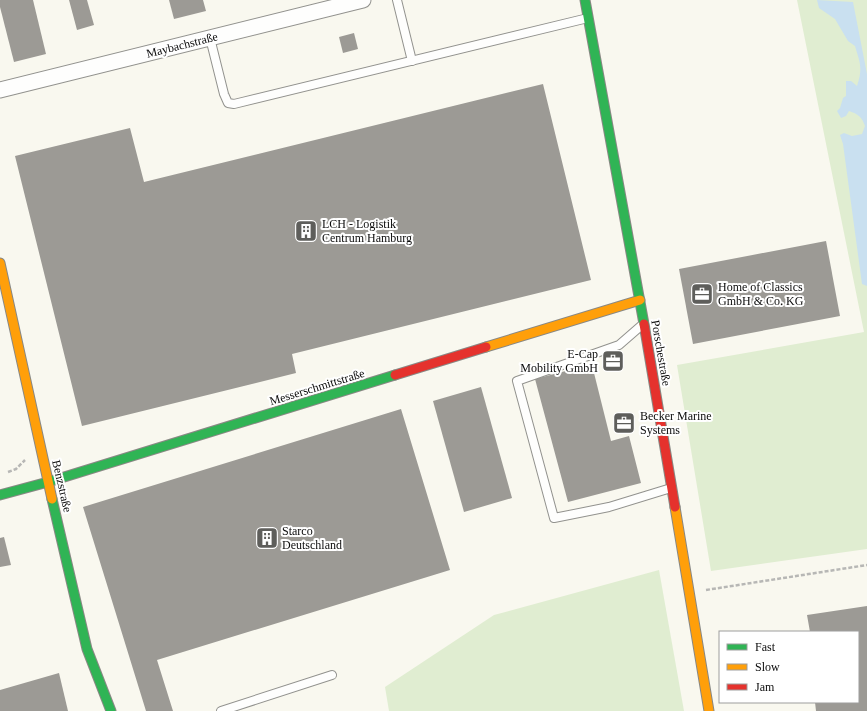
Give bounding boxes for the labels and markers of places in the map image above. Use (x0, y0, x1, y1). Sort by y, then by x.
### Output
place label: LCH - Logistik Centrum Hamburg (322, 217, 412, 245)
building icon: LCH - Logistik Centrum Hamburg (293, 218, 319, 244)
place label: Home of Classics GmbH & Co. KG (718, 280, 804, 308)
office icon: Home of Classics GmbH & Co. KG (689, 281, 715, 307)
place label: E-Cap Mobility GmbH (520, 347, 598, 375)
office icon: E-Cap Mobility GmbH (600, 348, 626, 374)
place label: Becker Marine Systems (640, 409, 712, 437)
office icon: Becker Marine Systems (611, 410, 637, 436)
place label: Starco Deutschland (282, 524, 342, 552)
building icon: Starco Deutschland (254, 525, 280, 551)

